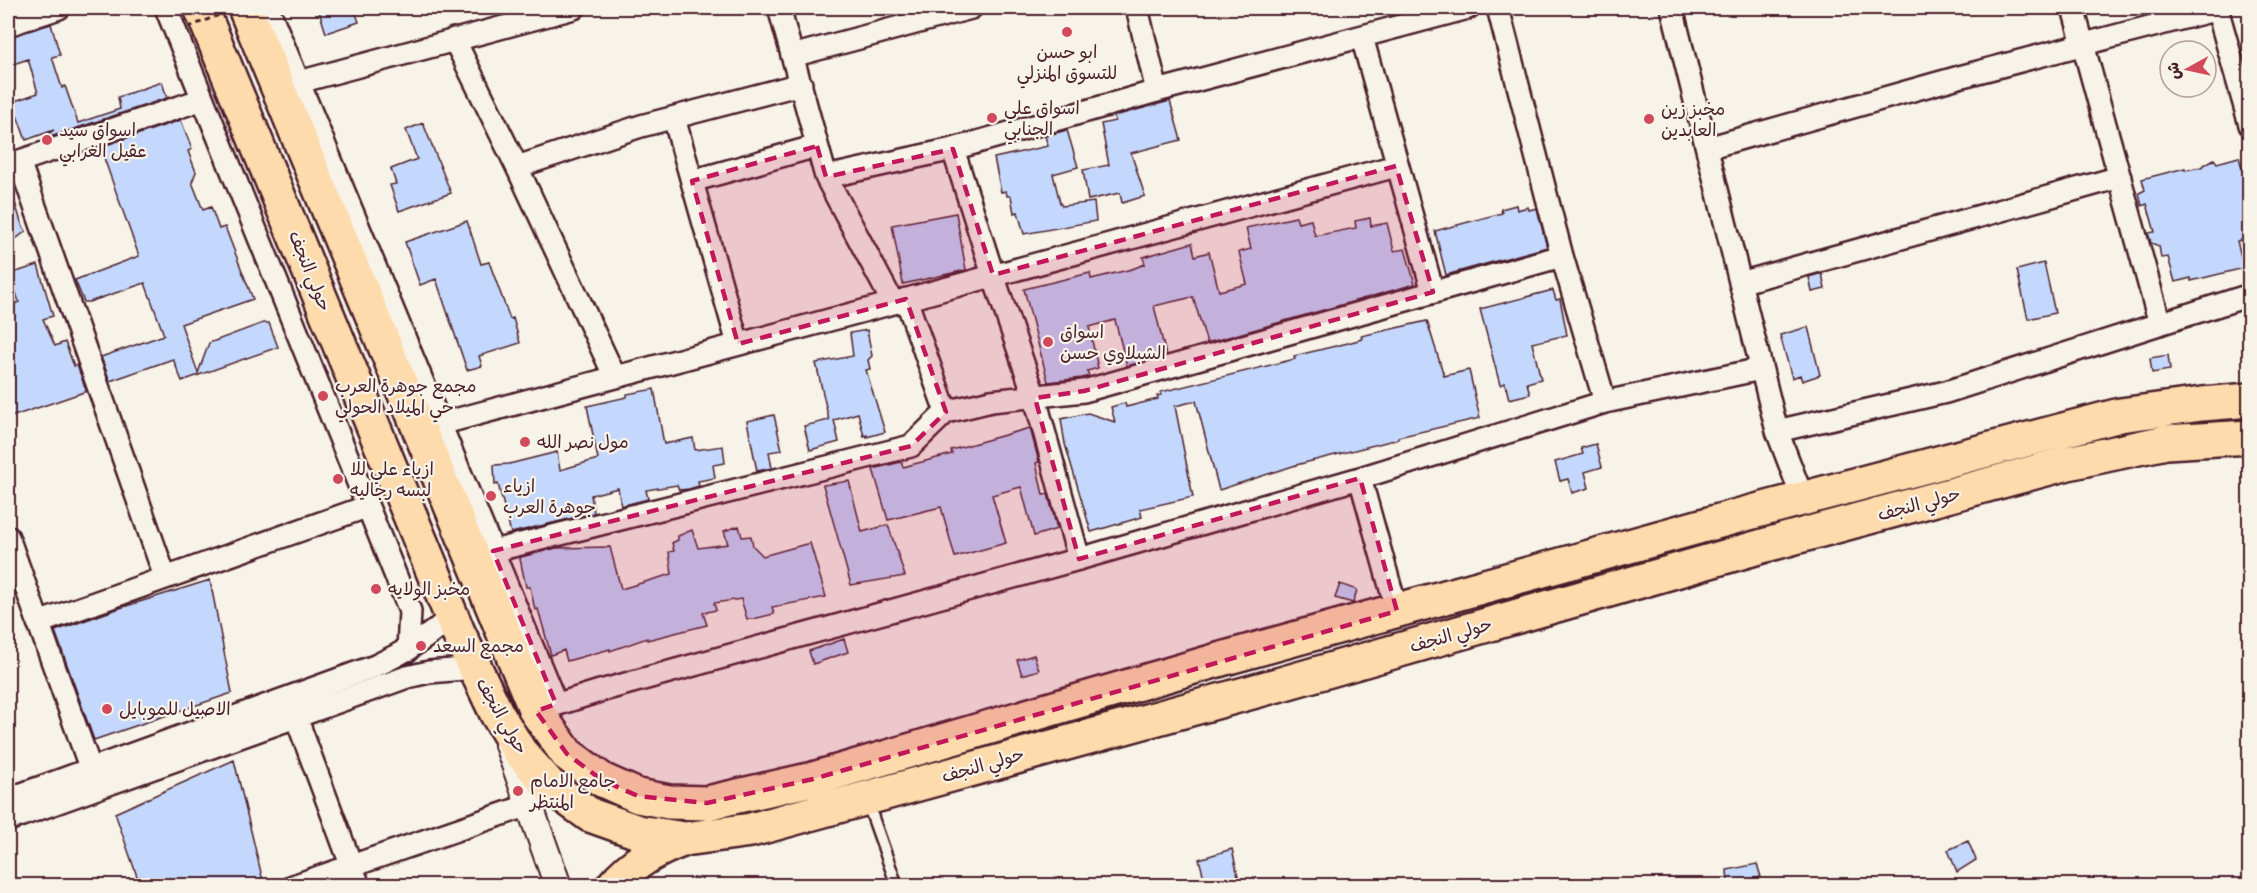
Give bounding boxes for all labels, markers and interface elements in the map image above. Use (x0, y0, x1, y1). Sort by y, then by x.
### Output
marker: ابو حسن للتسوق المنزلي (1060, 25, 1074, 39)
north arrow (2158, 39, 2218, 99)
place label: ابو حسن للتسوق المنزلي (1017, 41, 1117, 89)
text: ش (2163, 61, 2185, 81)
place label: اسواق علي الجنابي (1004, 97, 1080, 145)
place label: مخبز زين العابدين (1661, 98, 1725, 142)
marker: اسواق علي الجنابي (985, 111, 999, 125)
marker: مخبز زين العابدين (1642, 112, 1656, 126)
place label: اسواق سيد عقيل الغرابي (59, 119, 147, 167)
marker: اسواق سيد عقيل الغرابي (40, 133, 54, 147)
street label: حولي النجف (279, 228, 336, 316)
place label: اسواق الشبلاوي حسن (1060, 321, 1166, 366)
marker: اسواق الشبلاوي حسن (1041, 335, 1055, 349)
place label: مجمع جوهرة العرب حي الميلاد الحولي (335, 375, 476, 423)
marker: مجمع جوهرة العرب حي الميلاد الحولي (316, 389, 330, 403)
place label: مول نصر الله (537, 431, 629, 454)
marker: مول نصر الله (518, 435, 532, 449)
place label: ازياء علي للا لبسه رجاليه (350, 458, 434, 502)
marker: ازياء علي للا لبسه رجاليه (331, 472, 345, 486)
place label: ازياء جوهرة العرب (503, 475, 596, 519)
street label: حولي النجف (1875, 482, 1964, 530)
marker: ازياء جوهرة العرب (484, 489, 498, 503)
place label: مخبز الولايه (388, 578, 470, 601)
marker: مخبز الولايه (369, 582, 383, 596)
street label: حولي النجف (1407, 613, 1496, 662)
place label: مجمع السعد (433, 635, 524, 659)
marker: مجمع السعد (414, 639, 428, 653)
street label: حولي النجف (467, 674, 533, 761)
place label: الاصيل للموبايل (119, 698, 231, 721)
marker: الاصيل للموبايل (100, 702, 114, 716)
street label: حولي النجف (939, 743, 1028, 792)
place label: جامع الامام المنتظر (528, 770, 616, 814)
marker: جامع الامام المنتظر (511, 784, 525, 798)

